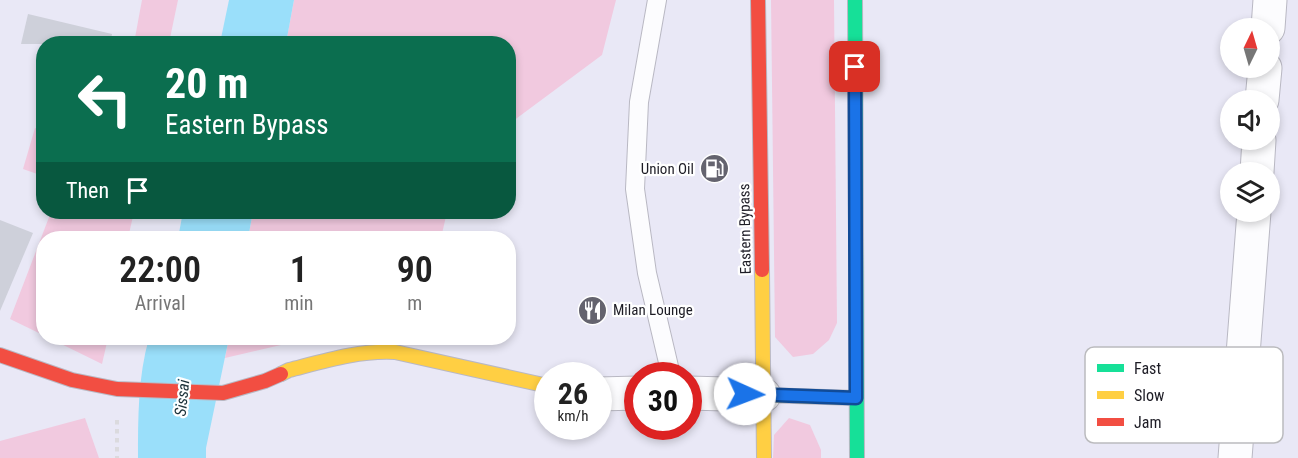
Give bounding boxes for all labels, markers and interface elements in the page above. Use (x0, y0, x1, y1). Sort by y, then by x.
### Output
north arrow (1220, 18, 1280, 78)
map controls (1220, 18, 1280, 222)
pin (829, 41, 880, 92)
icon: arrive (838, 50, 871, 83)
text: 20 m (165, 59, 248, 108)
icon: left (66, 60, 144, 138)
button: sound (1220, 90, 1280, 150)
text: Eastern Bypass (165, 109, 329, 141)
fuel station icon: Union Oil (699, 153, 731, 185)
place label: Union Oil (641, 160, 694, 178)
button: layers (1220, 162, 1280, 222)
icon: arrive (121, 174, 154, 207)
text: Then (66, 178, 109, 203)
street label: Eastern Bypass (735, 183, 755, 275)
text: 22:00 (119, 249, 201, 291)
text: 1 (290, 249, 308, 291)
text: 90 (397, 249, 433, 291)
text: Arrival (135, 291, 186, 315)
text: min (284, 291, 314, 315)
text: m (407, 291, 422, 315)
restaurant icon: Milan Lounge (576, 294, 608, 326)
place label: Milan Lounge (613, 301, 693, 319)
legend (1085, 347, 1283, 443)
text: Fast (1134, 359, 1161, 378)
speed limit sign: 30 (624, 362, 702, 440)
position arrow (713, 362, 777, 426)
text: 26 (558, 376, 588, 411)
water label: Sissai (171, 378, 193, 417)
text: Slow (1134, 386, 1164, 405)
text: km/h (558, 407, 588, 425)
text: Jam (1134, 413, 1161, 432)

